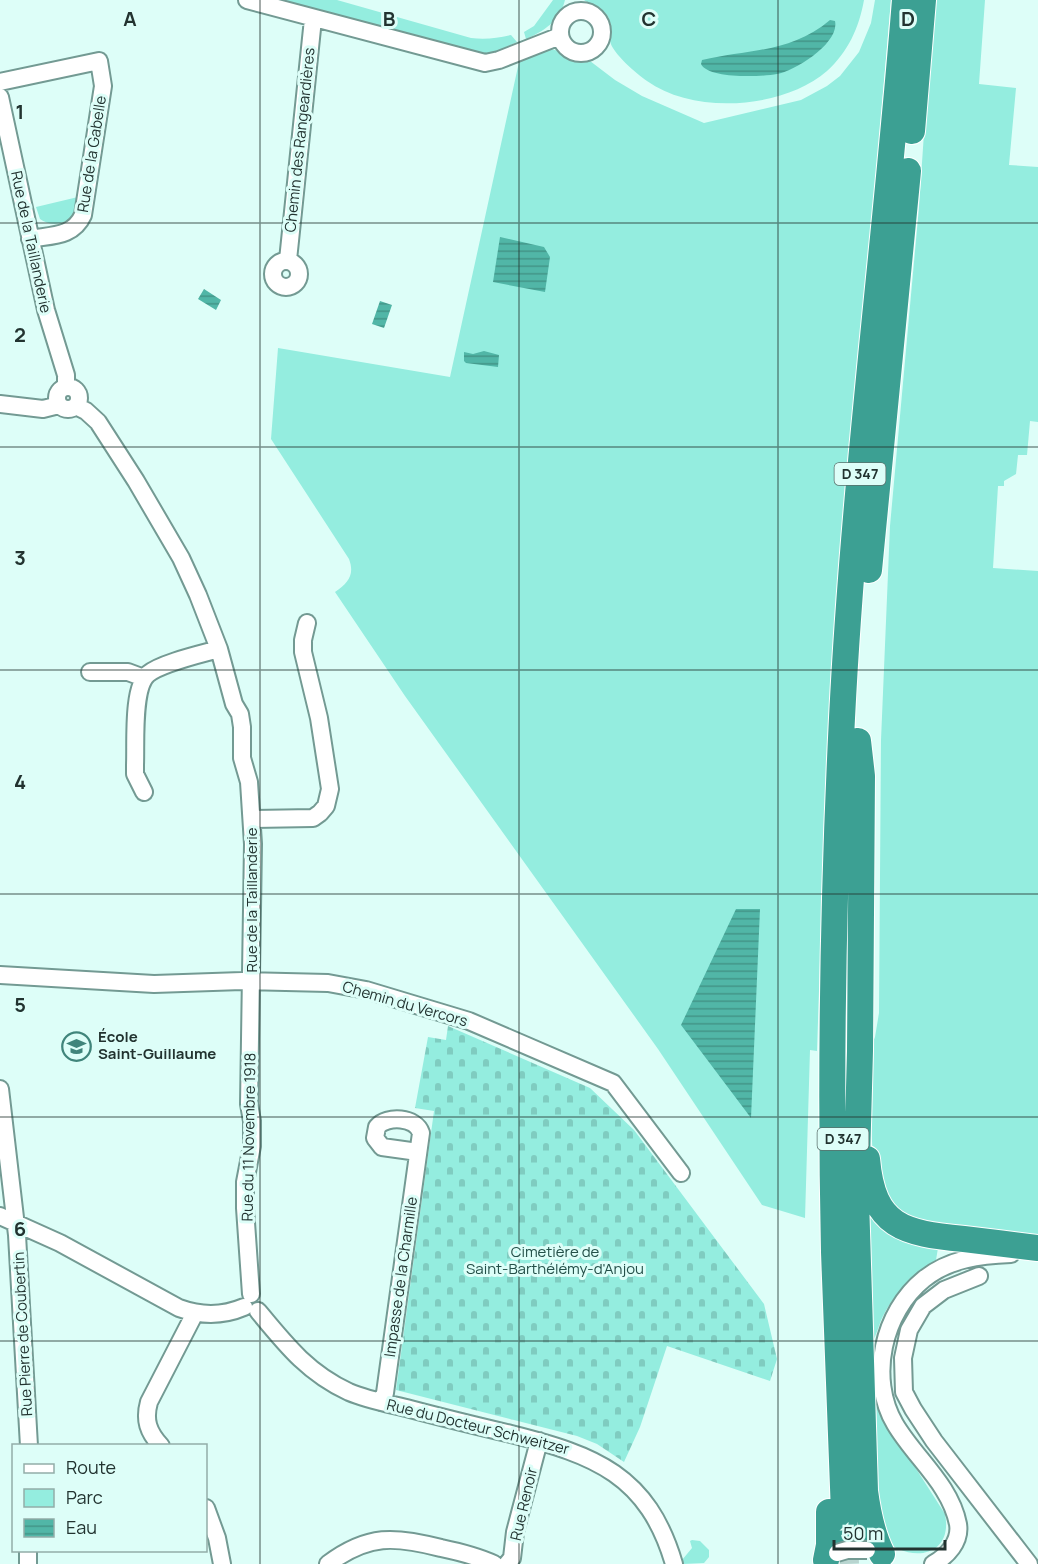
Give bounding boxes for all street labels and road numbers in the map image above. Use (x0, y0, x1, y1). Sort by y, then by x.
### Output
street label: Chemin des Rangeardières (279, 46, 320, 233)
street label: Rue de la Gabelle (72, 94, 111, 214)
street label: Rue de la Taillanderie (6, 169, 57, 315)
road number: D 347 (834, 463, 886, 485)
street label: Rue de la Taillanderie (241, 827, 262, 972)
street label: Chemin du Vercors (340, 976, 470, 1031)
street label: Rue du 11 Novembre 1918 (237, 1052, 260, 1222)
road number: D 347 (818, 1128, 868, 1150)
street label: Impasse de la Charmille (379, 1195, 422, 1359)
street label: Rue Pierre de Coubertin (8, 1251, 37, 1417)
street label: Rue du Docteur Schweitzer (385, 1394, 572, 1460)
street label: Rue Renoir (505, 1465, 542, 1543)

